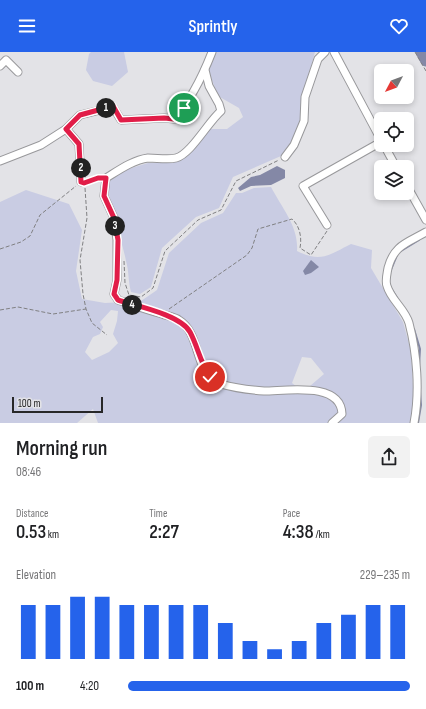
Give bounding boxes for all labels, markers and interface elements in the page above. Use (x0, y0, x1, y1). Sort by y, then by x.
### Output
icon: menu (16, 15, 38, 37)
icon: heart (388, 15, 410, 37)
text: Sprintly (188, 16, 238, 37)
north arrow (374, 64, 414, 104)
map controls (374, 64, 414, 200)
pin (167, 91, 201, 125)
icon: arrive (173, 97, 195, 119)
pin: 1 (96, 98, 116, 118)
text: 1 (104, 101, 108, 114)
button: locate (374, 112, 414, 152)
pin: 2 (71, 158, 91, 178)
button: layers (374, 160, 414, 200)
text: 2 (79, 161, 83, 174)
pin: 3 (105, 216, 125, 236)
text: 3 (113, 219, 117, 232)
pin: 4 (122, 295, 142, 315)
text: 4 (129, 298, 135, 311)
pin (193, 360, 227, 394)
icon: check (199, 366, 221, 388)
scale bar (12, 395, 103, 414)
text: 100 m (18, 397, 40, 410)
text: Morning run (16, 435, 107, 462)
button: share (368, 436, 410, 478)
text: 08:46 (16, 464, 41, 480)
text: Distance (16, 507, 48, 520)
text: Time (149, 507, 167, 520)
text: Pace (283, 507, 300, 520)
text: 0.53 (16, 520, 46, 544)
text: 2:27 (149, 520, 179, 544)
text: 4:38 (283, 520, 314, 544)
text: km (46, 528, 59, 541)
text: /km (314, 528, 330, 541)
text: Elevation (16, 567, 56, 583)
text: 229–235 m (360, 567, 410, 583)
text: 100 m (16, 678, 44, 694)
text: 4:20 (80, 678, 99, 694)

